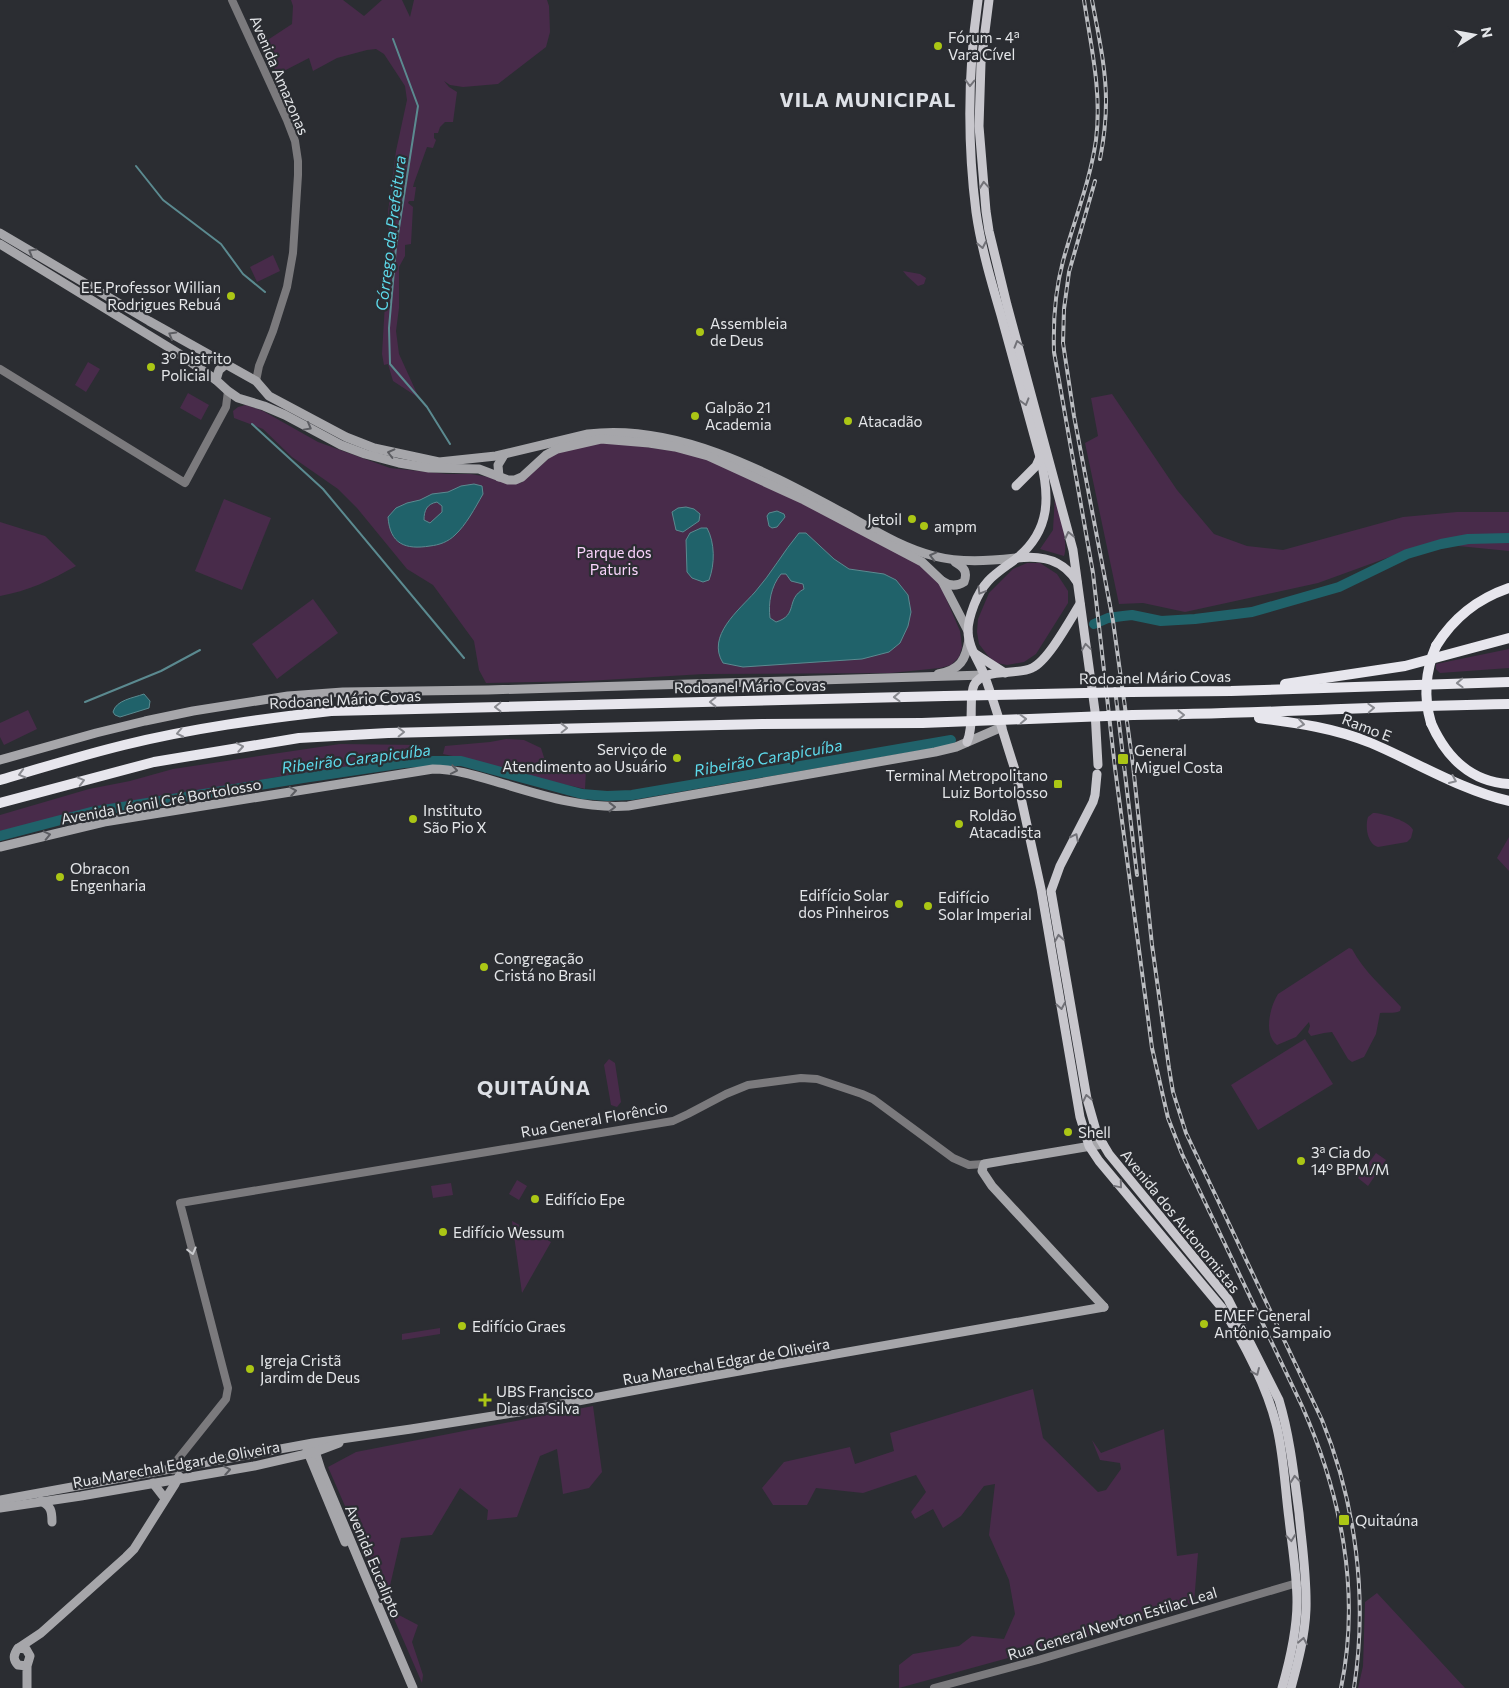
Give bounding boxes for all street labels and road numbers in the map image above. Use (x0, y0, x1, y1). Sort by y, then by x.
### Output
street label: Avenida Amazonas (247, 13, 313, 138)
street label: Rodoanel Mário Covas (1079, 667, 1231, 687)
street label: Rodoanel Mário Covas (674, 676, 826, 696)
street label: Rodoanel Mário Covas (269, 686, 422, 712)
street label: Ramo E (1340, 709, 1394, 745)
street label: Avenida Léonil Cré Bortolosso (59, 774, 263, 828)
street label: Rua General Florêncio (519, 1097, 669, 1141)
street label: Avenida dos Autonomistas (1117, 1145, 1245, 1297)
street label: Rua Marechal Edgar de Oliveira (621, 1334, 831, 1388)
street label: Rua Marechal Edgar de Oliveira (71, 1437, 281, 1491)
street label: Avenida Eucalipto (342, 1502, 406, 1620)
street label: Rua General Newton Estilac Leal (1005, 1583, 1219, 1663)

